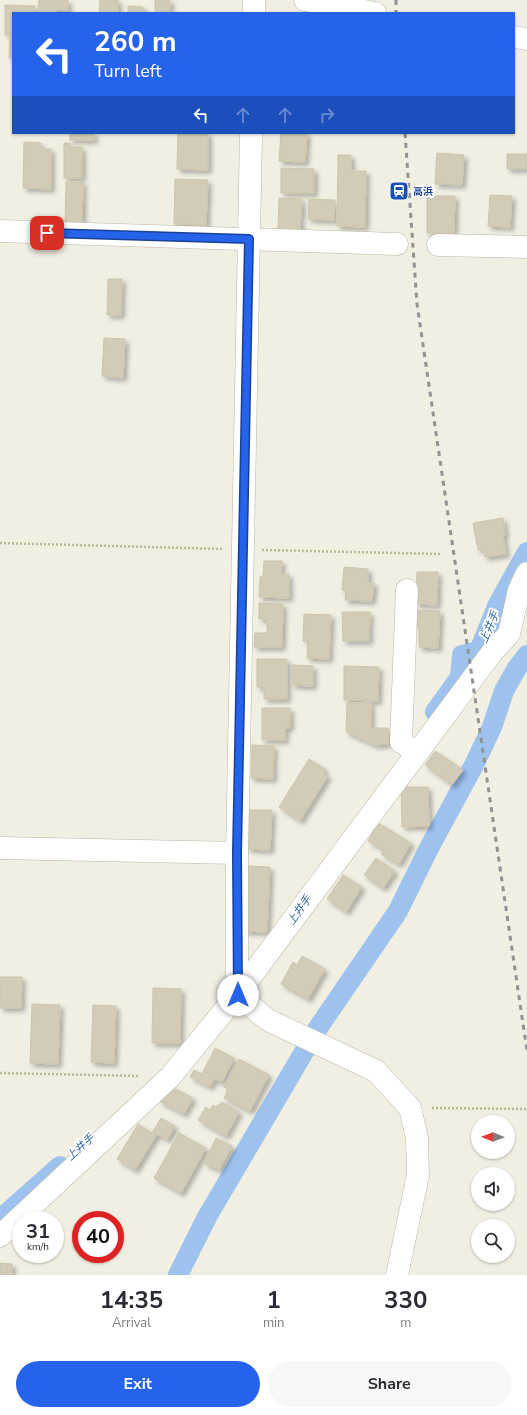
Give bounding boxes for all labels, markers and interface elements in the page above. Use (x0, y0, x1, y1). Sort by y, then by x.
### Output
text: 260 m (94, 23, 177, 61)
icon: left (28, 28, 80, 80)
text: Turn left (94, 59, 162, 83)
icon: left (190, 104, 212, 126)
icon: ahead (232, 104, 254, 126)
icon: ahead (274, 104, 296, 126)
icon: right (316, 104, 338, 126)
station icon: 高浜 (388, 180, 410, 202)
place label: 高浜 (413, 185, 433, 199)
pin (30, 216, 64, 250)
icon: arrive (36, 222, 58, 244)
water label: 上井手 (476, 608, 503, 645)
water label: 上井手 (284, 892, 316, 928)
position arrow (217, 974, 259, 1016)
north arrow (471, 1115, 515, 1159)
map controls (471, 1115, 515, 1263)
water label: 上井手 (63, 1130, 98, 1164)
button: sound (471, 1167, 515, 1211)
speed limit sign: 40 (72, 1211, 124, 1263)
text: 31 (26, 1218, 50, 1245)
button: search (471, 1219, 515, 1263)
text: km/h (27, 1240, 49, 1254)
text: 14:35 (100, 1284, 163, 1316)
text: 1 (266, 1284, 281, 1316)
text: 330 (384, 1284, 427, 1316)
text: Arrival (112, 1314, 151, 1332)
text: min (263, 1314, 284, 1332)
text: m (400, 1314, 411, 1332)
button: Exit (16, 1361, 260, 1407)
button: Share (268, 1361, 511, 1407)

